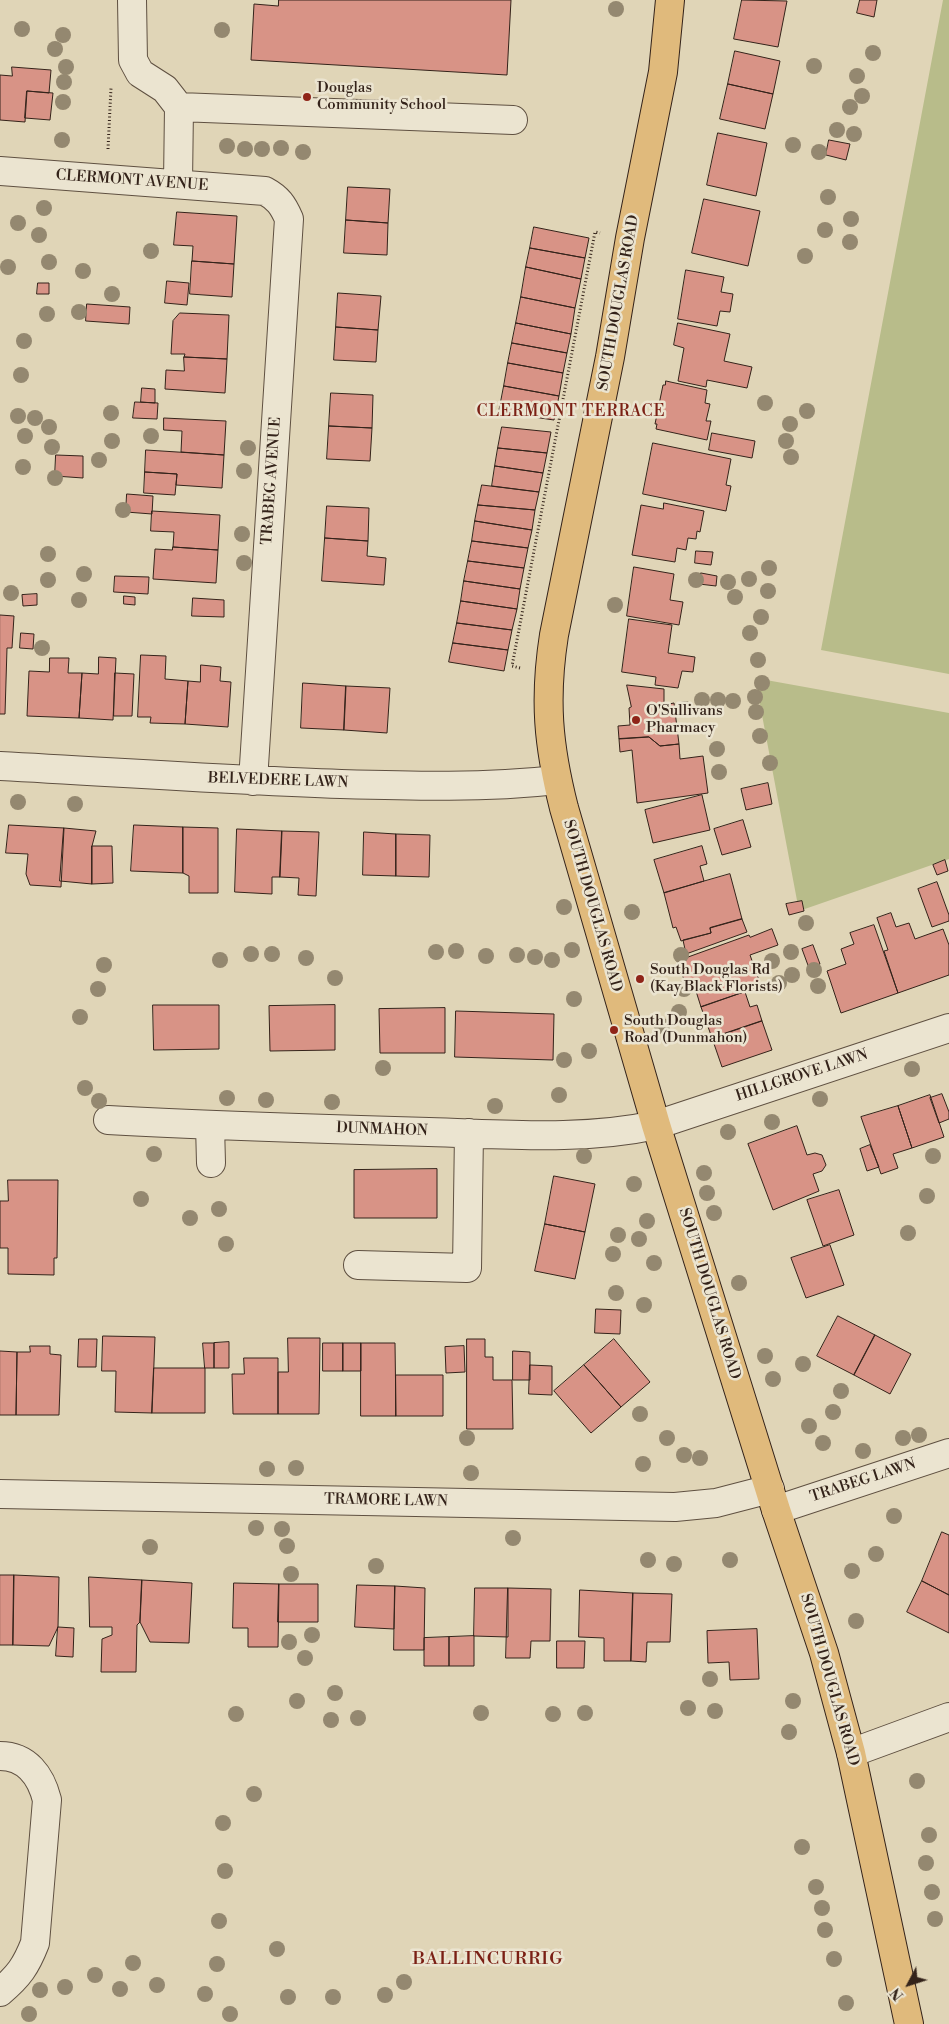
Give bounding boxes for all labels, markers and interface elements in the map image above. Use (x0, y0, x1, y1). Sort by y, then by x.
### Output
place label: Douglas Community School (317, 79, 446, 114)
marker: Douglas Community School (301, 91, 313, 103)
street label: CLERMONT AVENUE (55, 167, 209, 195)
street label: SOUTH DOUGLAS ROAD (595, 214, 643, 392)
district label: CLERMONT TERRACE (475, 402, 667, 422)
street label: TRABEG AVENUE (259, 416, 285, 546)
place label: O'Sullivans Pharmacy (646, 702, 723, 737)
marker: O'Sullivans Pharmacy (630, 714, 642, 726)
street label: BELVEDERE LAWN (208, 770, 348, 792)
street label: SOUTH DOUGLAS ROAD (559, 818, 625, 994)
place label: South Douglas Rd (Kay Black Florists) (650, 961, 783, 996)
marker: South Douglas Rd (Kay Black Florists) (634, 973, 646, 985)
place label: South Douglas Road (Dunmahon) (624, 1012, 747, 1047)
marker: South Douglas Road (Dunmahon) (608, 1024, 620, 1036)
street label: HILLGROVE LAWN (734, 1046, 870, 1106)
street label: DUNMAHON (336, 1119, 428, 1141)
street label: SOUTH DOUGLAS ROAD (674, 1206, 744, 1382)
street label: TRABEG LAWN (808, 1455, 918, 1507)
street label: TRAMORE LAWN (324, 1491, 448, 1511)
street label: SOUTH DOUGLAS ROAD (796, 1592, 862, 1768)
district label: BALLINCURRIG (411, 1949, 565, 1971)
north arrow (884, 1959, 934, 2009)
text: N (887, 1984, 908, 2004)

